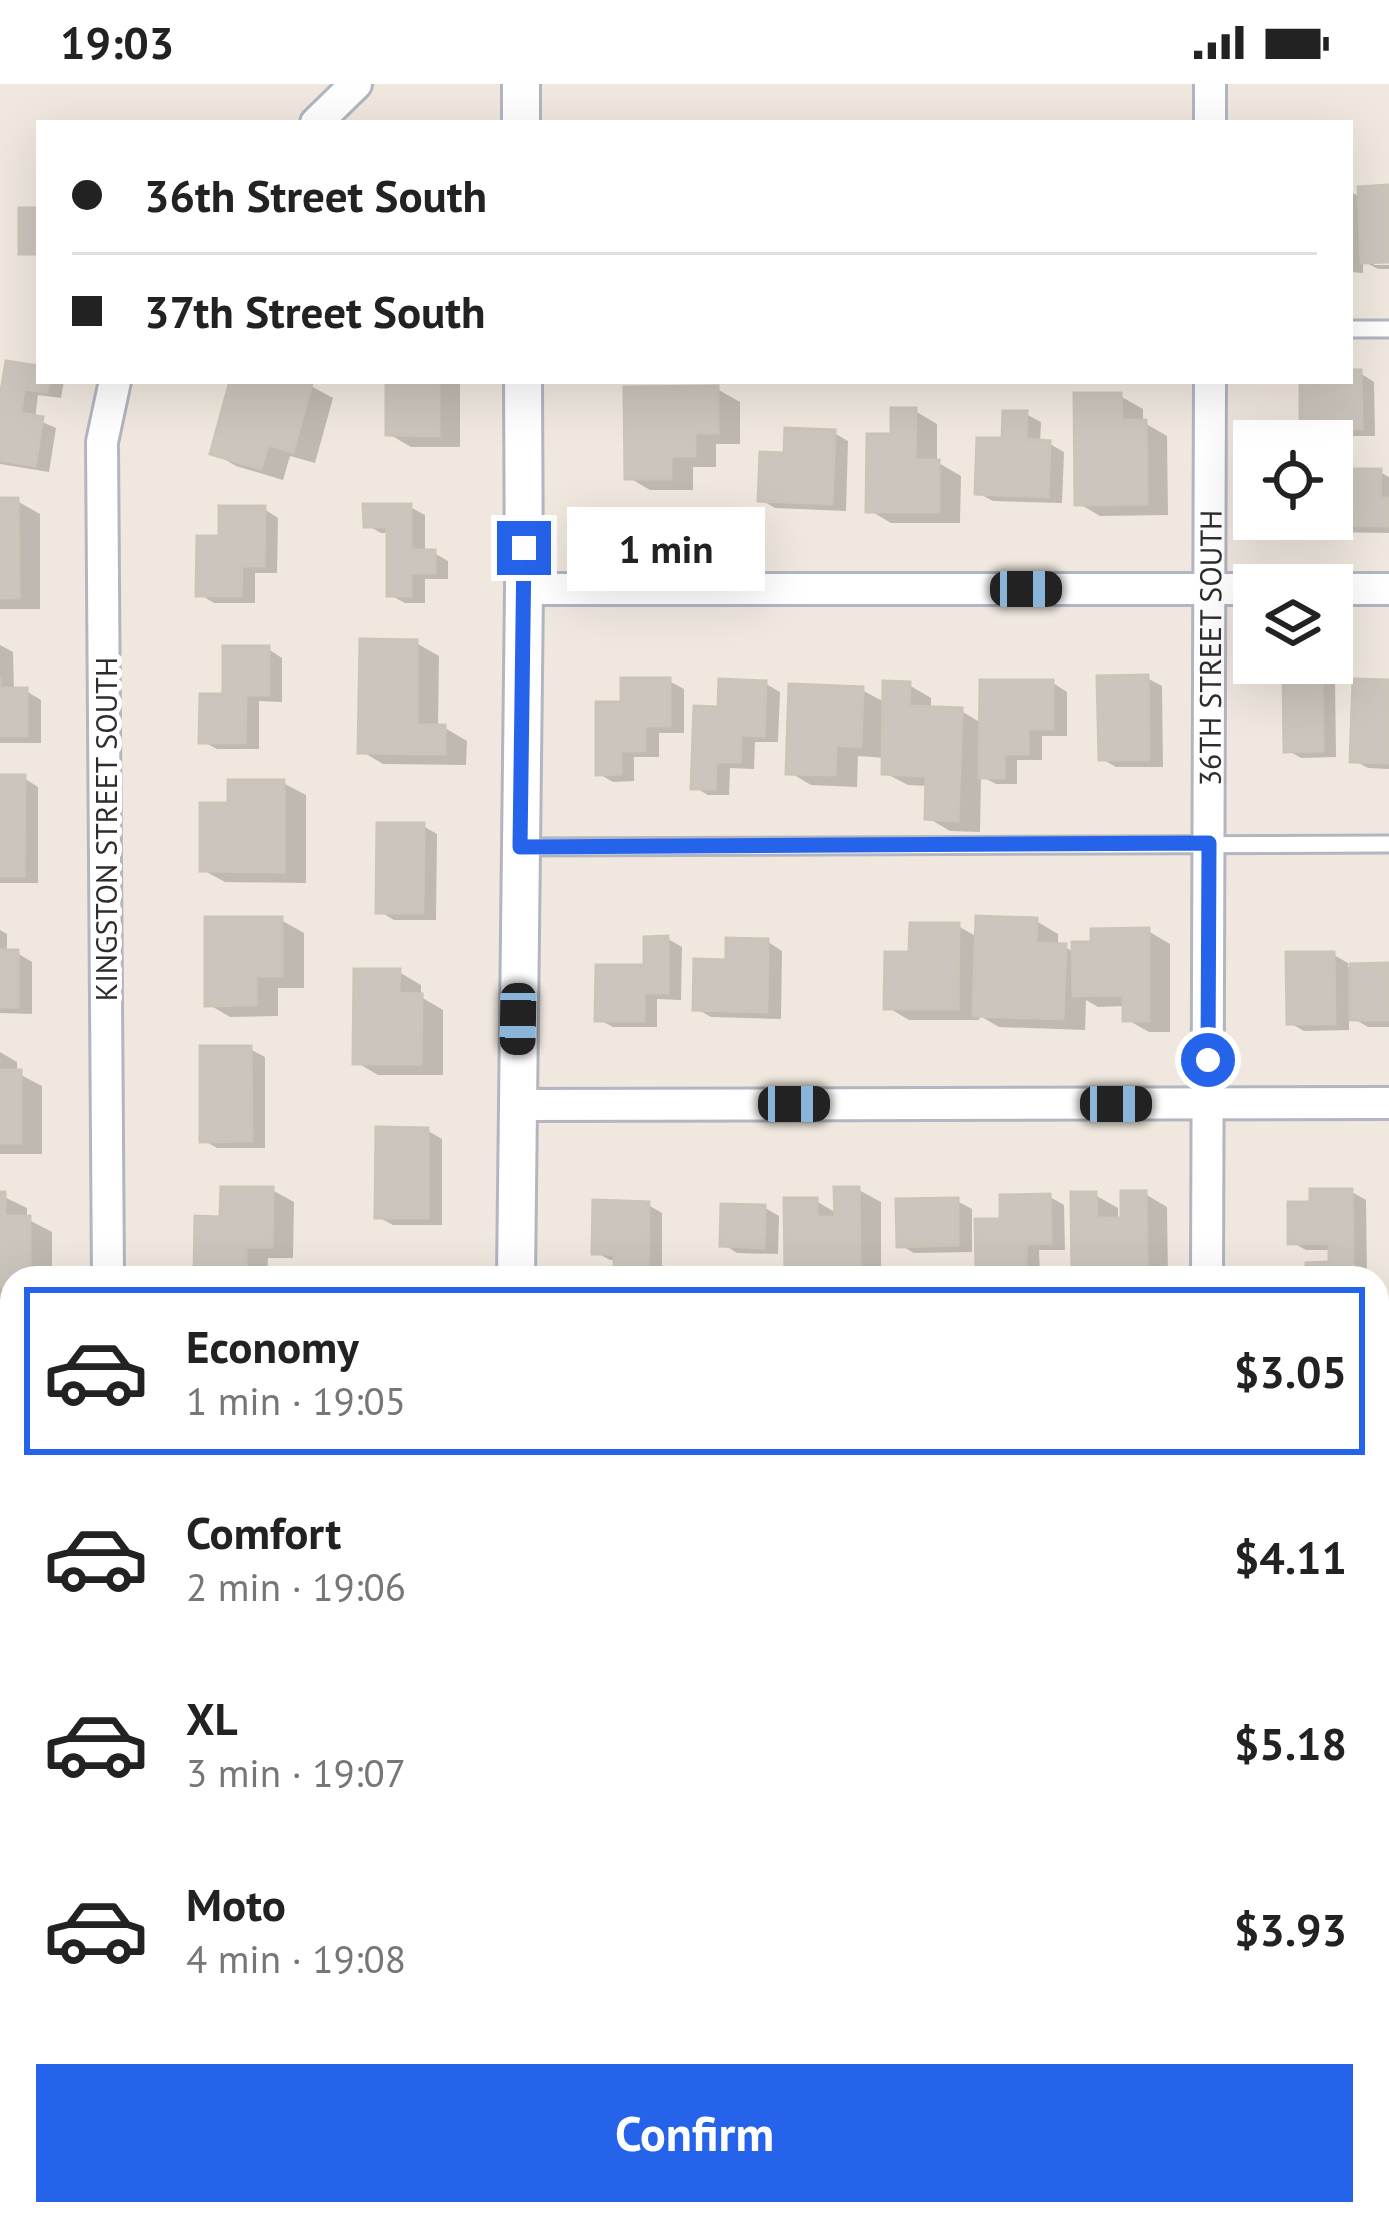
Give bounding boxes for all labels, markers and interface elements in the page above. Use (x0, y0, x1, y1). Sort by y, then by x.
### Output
text: 19:03 (60, 13, 174, 71)
text: 36th Street South (144, 166, 487, 224)
text: 37th Street South (144, 282, 486, 340)
map controls (1233, 420, 1353, 684)
button: locate (1233, 420, 1353, 540)
callout: 1 min (566, 506, 764, 590)
street label: 36TH STREET SOUTH (1189, 510, 1229, 786)
route end (497, 521, 551, 575)
text: 1 min (618, 523, 714, 574)
button: layers (1233, 564, 1353, 684)
car (990, 571, 1062, 607)
street label: KINGSTON STREET SOUTH (86, 657, 125, 1001)
car (499, 983, 537, 1055)
route start (1181, 1033, 1235, 1087)
car (758, 1086, 830, 1122)
car (1080, 1086, 1152, 1122)
icon: car (42, 1317, 150, 1425)
text: Economy (186, 1317, 359, 1375)
text: $3.05 (1234, 1342, 1347, 1400)
text: 1 min · 19:05 (186, 1375, 406, 1426)
icon: car (42, 1503, 150, 1611)
text: Comfort (186, 1503, 341, 1561)
text: $4.11 (1234, 1528, 1347, 1586)
text: 2 min · 19:06 (186, 1561, 406, 1612)
icon: car (42, 1689, 150, 1797)
text: XL (186, 1689, 238, 1747)
text: $5.18 (1234, 1714, 1347, 1772)
text: 3 min · 19:07 (186, 1747, 406, 1798)
icon: car (42, 1875, 150, 1983)
text: Moto (186, 1875, 286, 1933)
text: $3.93 (1234, 1900, 1347, 1958)
text: 4 min · 19:08 (186, 1933, 406, 1984)
button: Confirm (36, 2064, 1353, 2202)

